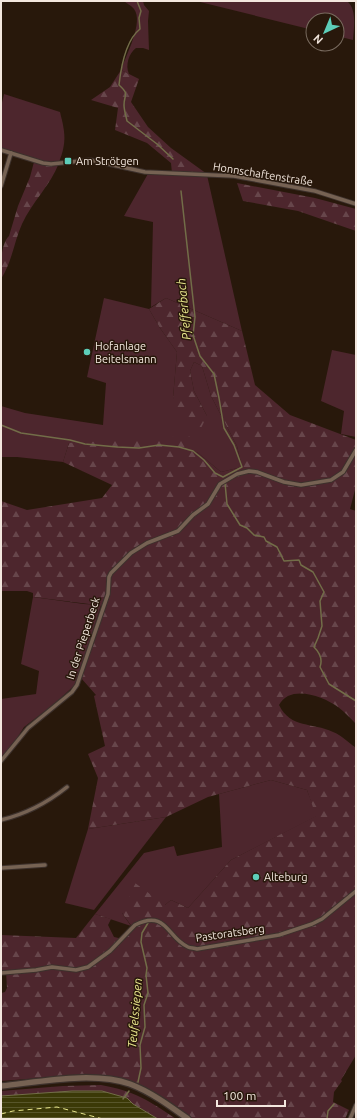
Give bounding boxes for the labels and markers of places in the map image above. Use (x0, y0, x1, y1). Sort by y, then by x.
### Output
place label: Am Strötgen (76, 155, 139, 167)
marker: Am Strötgen (63, 156, 73, 166)
place label: Hofanlage Beitelsmann (95, 340, 156, 365)
marker: Hofanlage Beitelsmann (82, 347, 92, 357)
place label: Alteburg (264, 871, 308, 883)
marker: Alteburg (251, 872, 261, 882)

